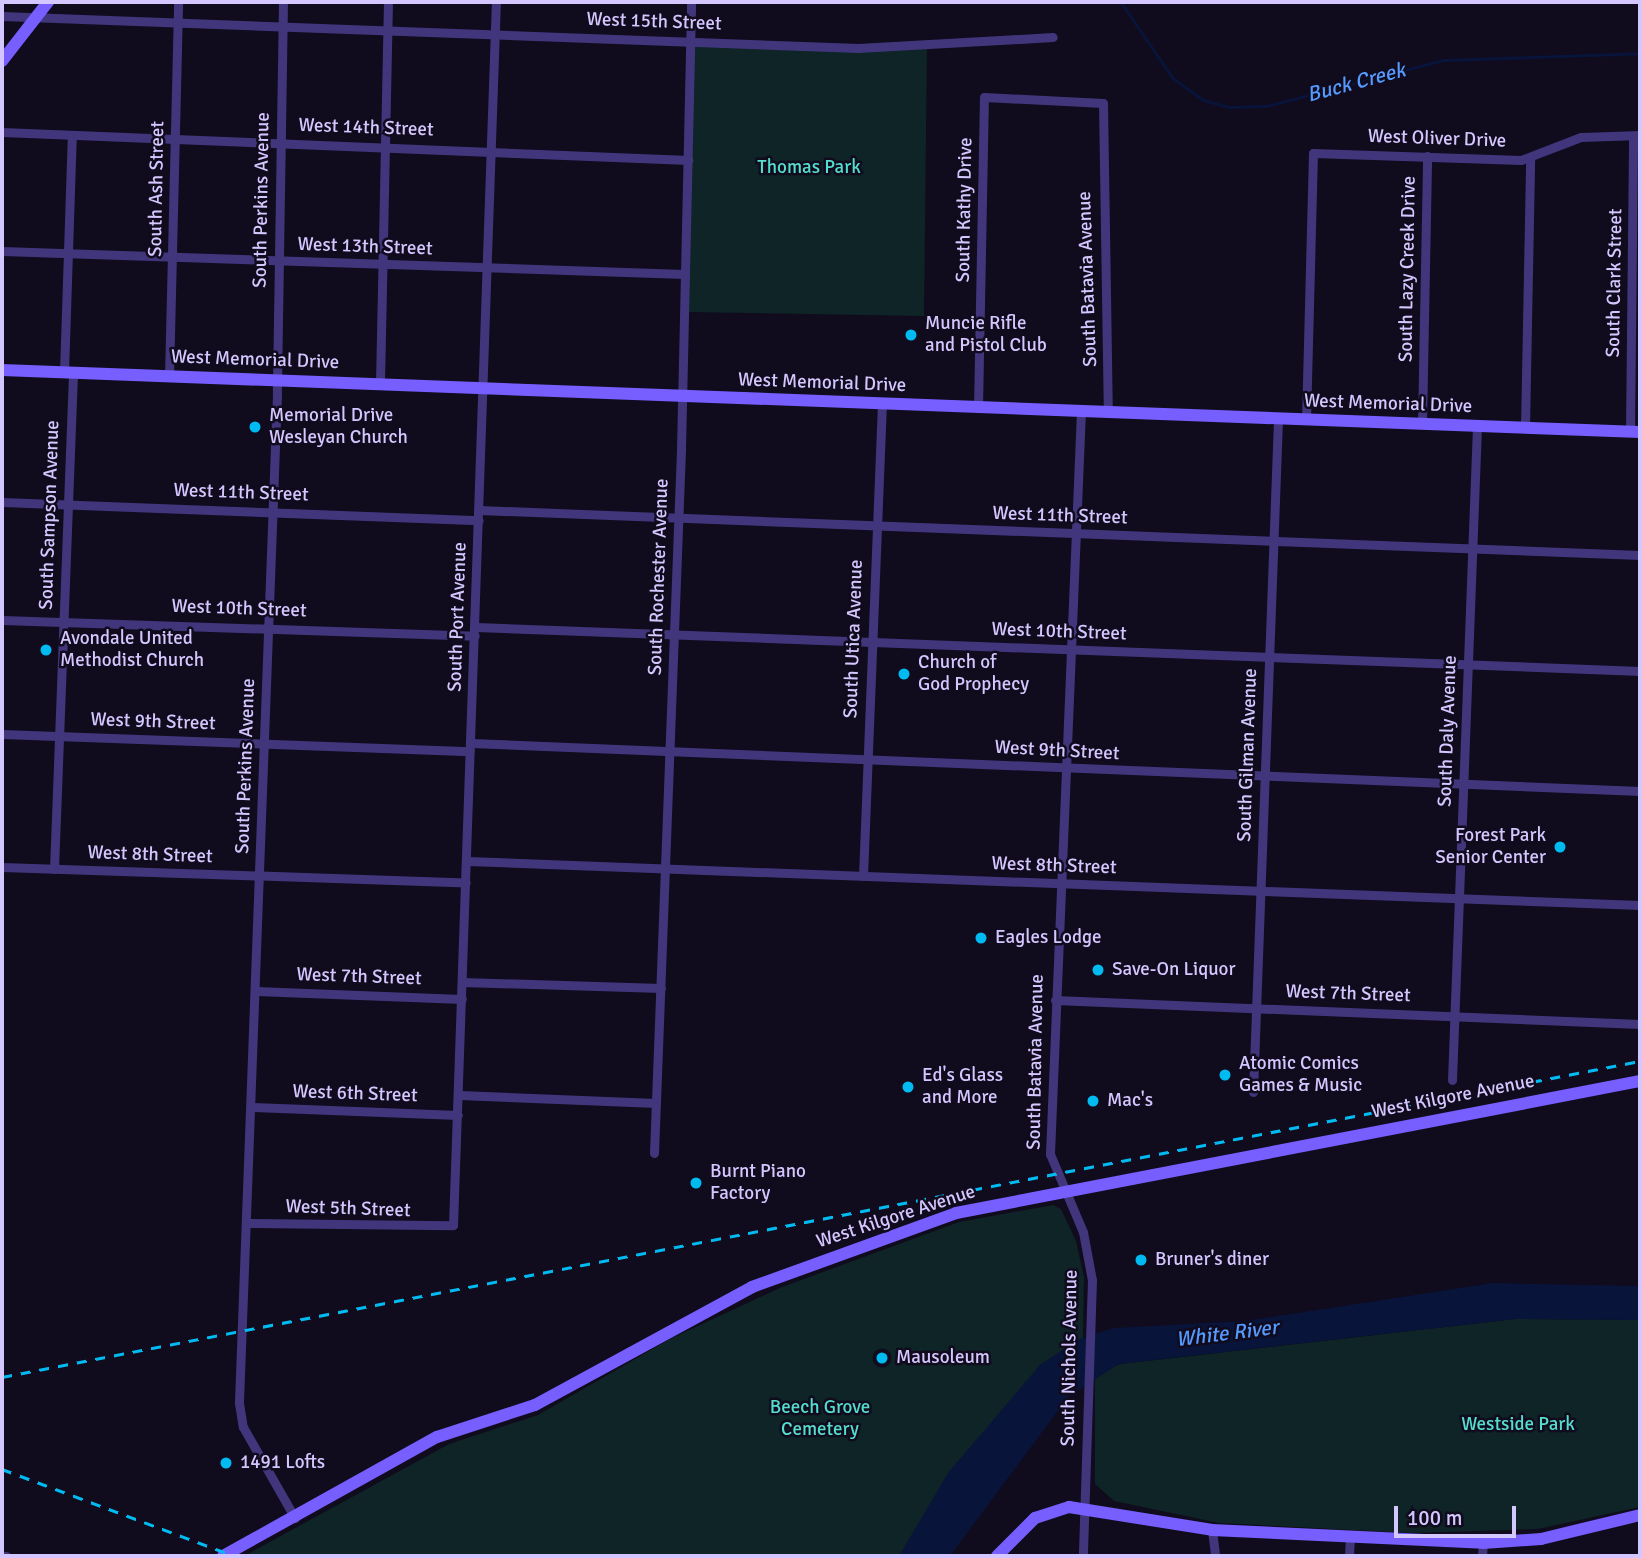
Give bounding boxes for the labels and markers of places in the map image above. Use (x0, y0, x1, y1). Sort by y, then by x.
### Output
place label: Muncie Rifle and Pistol Club (925, 313, 1047, 357)
marker: Muncie Rifle and Pistol Club (903, 327, 919, 343)
place label: Memorial Drive Wesleyan Church (269, 405, 408, 449)
marker: Memorial Drive Wesleyan Church (247, 419, 263, 435)
place label: Avondale United Methodist Church (60, 628, 204, 672)
marker: Avondale United Methodist Church (38, 642, 54, 658)
place label: Church of God Prophecy (918, 652, 1029, 696)
marker: Church of God Prophecy (896, 666, 912, 682)
place label: Forest Park Senior Center (1435, 825, 1546, 869)
marker: Forest Park Senior Center (1552, 839, 1568, 855)
place label: Eagles Lodge (995, 927, 1102, 949)
marker: Eagles Lodge (973, 930, 989, 946)
place label: Save-On Liquor (1112, 959, 1235, 981)
marker: Save-On Liquor (1090, 962, 1106, 978)
place label: Atomic Comics Games & Music (1239, 1053, 1362, 1097)
place label: Ed's Glass and More (922, 1065, 1003, 1109)
marker: Atomic Comics Games & Music (1217, 1067, 1233, 1083)
marker: Ed's Glass and More (900, 1079, 916, 1095)
place label: Mac's (1107, 1090, 1153, 1112)
marker: Mac's (1085, 1093, 1101, 1109)
place label: Burnt Piano Factory (710, 1161, 806, 1205)
marker: Burnt Piano Factory (688, 1175, 704, 1191)
place label: Bruner's diner (1155, 1249, 1269, 1271)
marker: Bruner's diner (1133, 1252, 1149, 1268)
place label: Mausoleum (896, 1347, 990, 1369)
marker: Mausoleum (874, 1350, 890, 1366)
place label: 1491 Lofts (240, 1452, 325, 1474)
marker: 1491 Lofts (218, 1455, 234, 1471)

